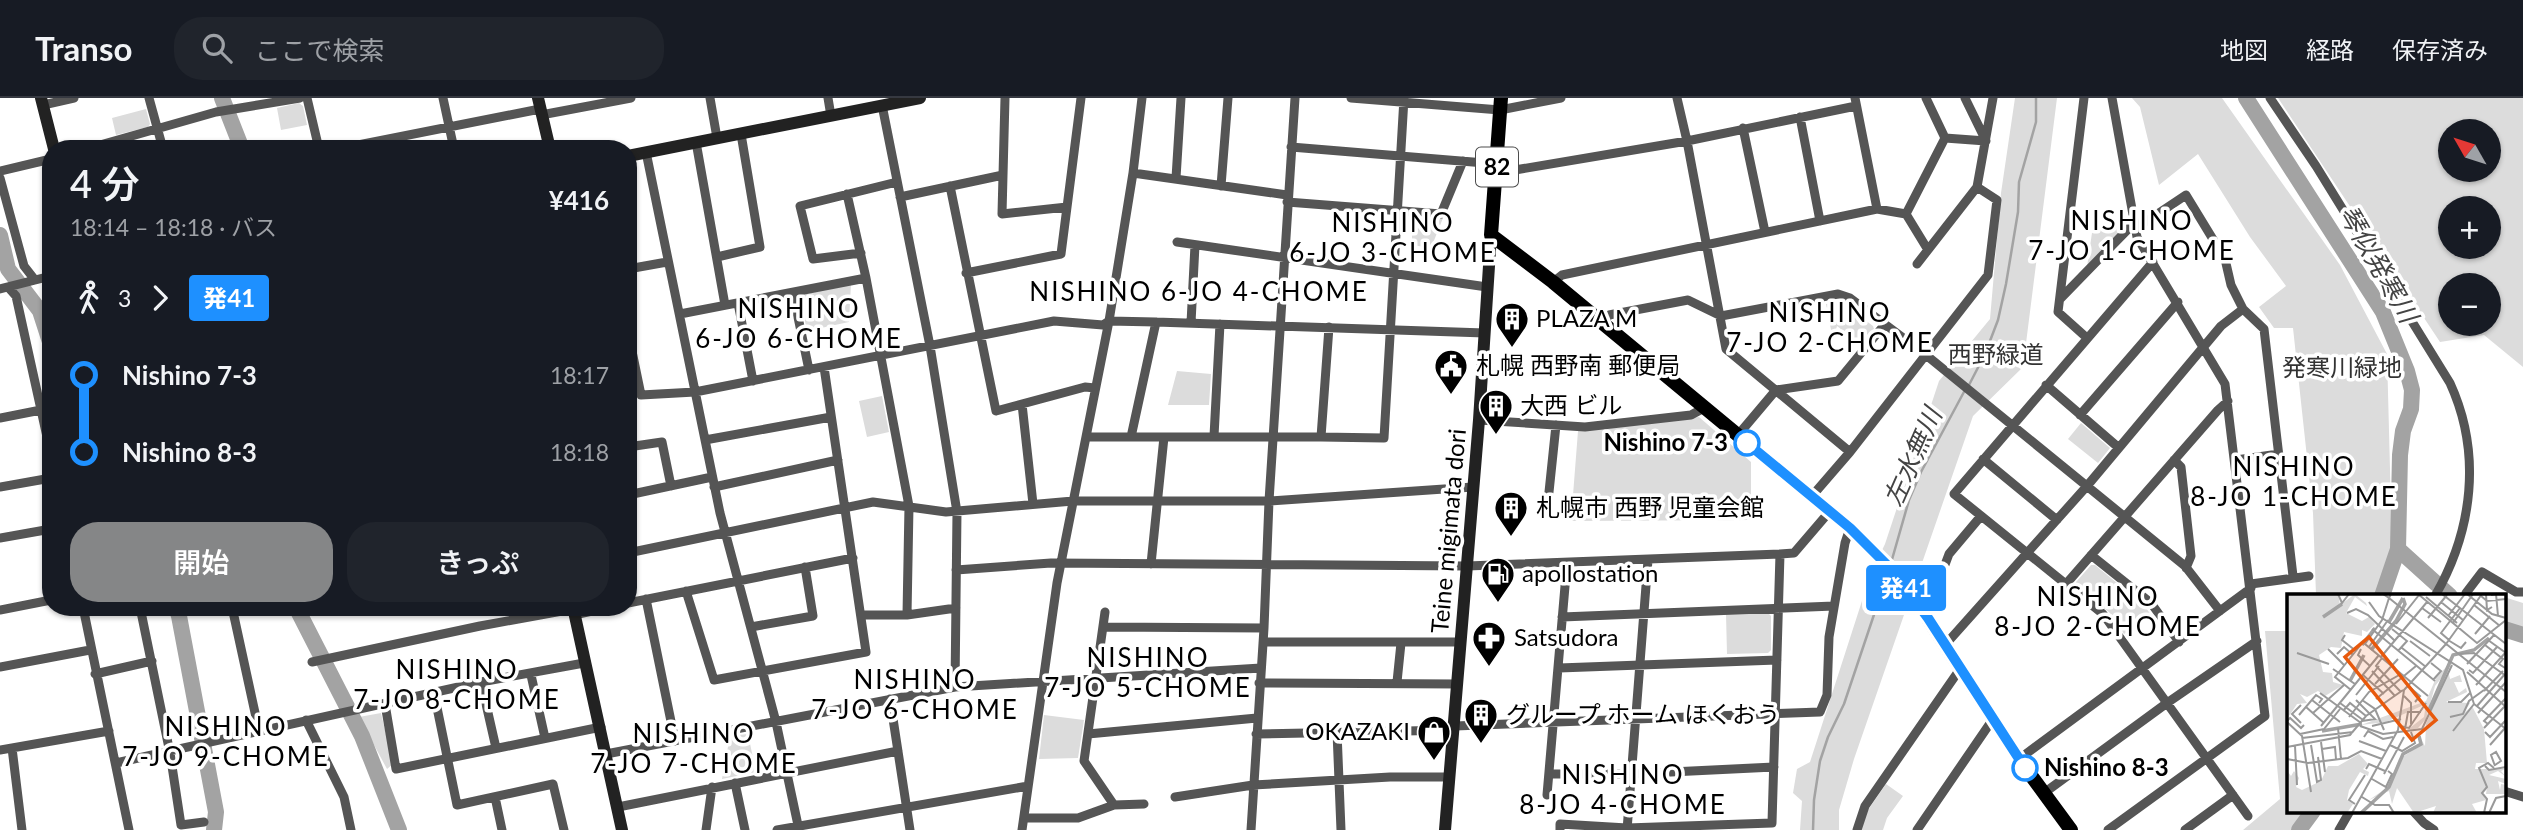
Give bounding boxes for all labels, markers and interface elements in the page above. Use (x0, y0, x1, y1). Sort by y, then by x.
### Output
search box (174, 17, 664, 80)
text: Transo (35, 28, 132, 68)
icon: search (198, 29, 236, 67)
text: ここで検索 (254, 34, 384, 66)
text: 地図 (2220, 35, 2268, 64)
text: 経路 (2306, 35, 2354, 64)
text: 保存済み (2392, 35, 2488, 64)
north arrow (2438, 119, 2501, 182)
map controls (2438, 119, 2501, 336)
road number: 82 (1476, 148, 1518, 186)
text: 4 分 (70, 160, 140, 206)
text: ¥416 (549, 184, 609, 216)
button: + (2438, 196, 2501, 259)
water label: 琴似発寒川 (2333, 199, 2427, 330)
district label: NISHINO 7-JO 1-CHOME (2028, 204, 2236, 266)
district label: NISHINO 6-JO 3-CHOME (1289, 206, 1497, 268)
text: 18:14 – 18:18 · バス (70, 213, 277, 241)
button: − (2438, 273, 2501, 336)
district label: NISHINO 6-JO 4-CHOME (1029, 275, 1369, 307)
icon: walk (70, 279, 108, 317)
icon: forward (141, 279, 179, 317)
text: 発41 (203, 283, 255, 312)
text: 3 (118, 284, 131, 312)
district label: NISHINO 6-JO 6-CHOME (695, 292, 903, 354)
district label: NISHINO 7-JO 2-CHOME (1726, 296, 1934, 358)
building icon: PLAZA M (1493, 300, 1531, 349)
place label: PLAZA M (1536, 303, 1637, 332)
park label: 西野緑道 (1948, 339, 2044, 368)
public building icon: 札幌 西野南 郵便局 (1432, 347, 1470, 396)
place label: 札幌 西野南 郵便局 (1476, 350, 1680, 379)
park label: 発寒川緑地 (2282, 352, 2402, 381)
text: Nishino 7-3 (122, 359, 257, 391)
text: 18:17 (550, 361, 609, 389)
building icon: 大西 ビル (1477, 387, 1515, 436)
place label: 大西 ビル (1520, 390, 1622, 419)
water label: 左水無川 (1876, 400, 1949, 511)
street label: Teine migimata dori (1424, 427, 1471, 634)
place label: Nishino 7-3 (1603, 427, 1728, 456)
marker: Nishino 7-3 (1734, 430, 1760, 456)
text: Nishino 8-3 (122, 436, 257, 468)
text: 18:18 (550, 438, 609, 466)
district label: NISHINO 8-JO 1-CHOME (2190, 450, 2398, 512)
building icon: 札幌市 西野 児童会館 (1492, 489, 1530, 538)
place label: 札幌市 西野 児童会館 (1536, 492, 1764, 521)
button: 開始 (70, 522, 333, 602)
button: きっぷ (347, 522, 609, 602)
fuel station icon: apollostation (1479, 555, 1517, 604)
place label: apollostation (1522, 558, 1658, 587)
line badge: 発41 (1866, 565, 1946, 611)
text: 発41 (1880, 573, 1932, 602)
district label: NISHINO 8-JO 2-CHOME (1994, 580, 2202, 642)
inset map (2287, 594, 2506, 812)
pharmacy icon: Satsudora (1470, 619, 1508, 668)
place label: Satsudora (1514, 622, 1619, 651)
district label: NISHINO 7-JO 5-CHOME (1044, 641, 1252, 703)
district label: NISHINO 7-JO 8-CHOME (353, 653, 561, 715)
district label: NISHINO 7-JO 6-CHOME (811, 663, 1019, 725)
building icon: グループ ホーム ほくおう (1462, 696, 1500, 745)
place label: グループ ホーム ほくおう (1506, 699, 1780, 728)
district label: NISHINO 7-JO 9-CHOME (122, 710, 330, 772)
shop icon: OKAZAKI (1415, 713, 1453, 762)
place label: OKAZAKI (1305, 716, 1410, 745)
district label: NISHINO 7-JO 7-CHOME (590, 717, 798, 779)
place label: Nishino 8-3 (2044, 752, 2169, 781)
marker: Nishino 8-3 (2012, 755, 2038, 781)
district label: NISHINO 8-JO 4-CHOME (1519, 758, 1727, 820)

